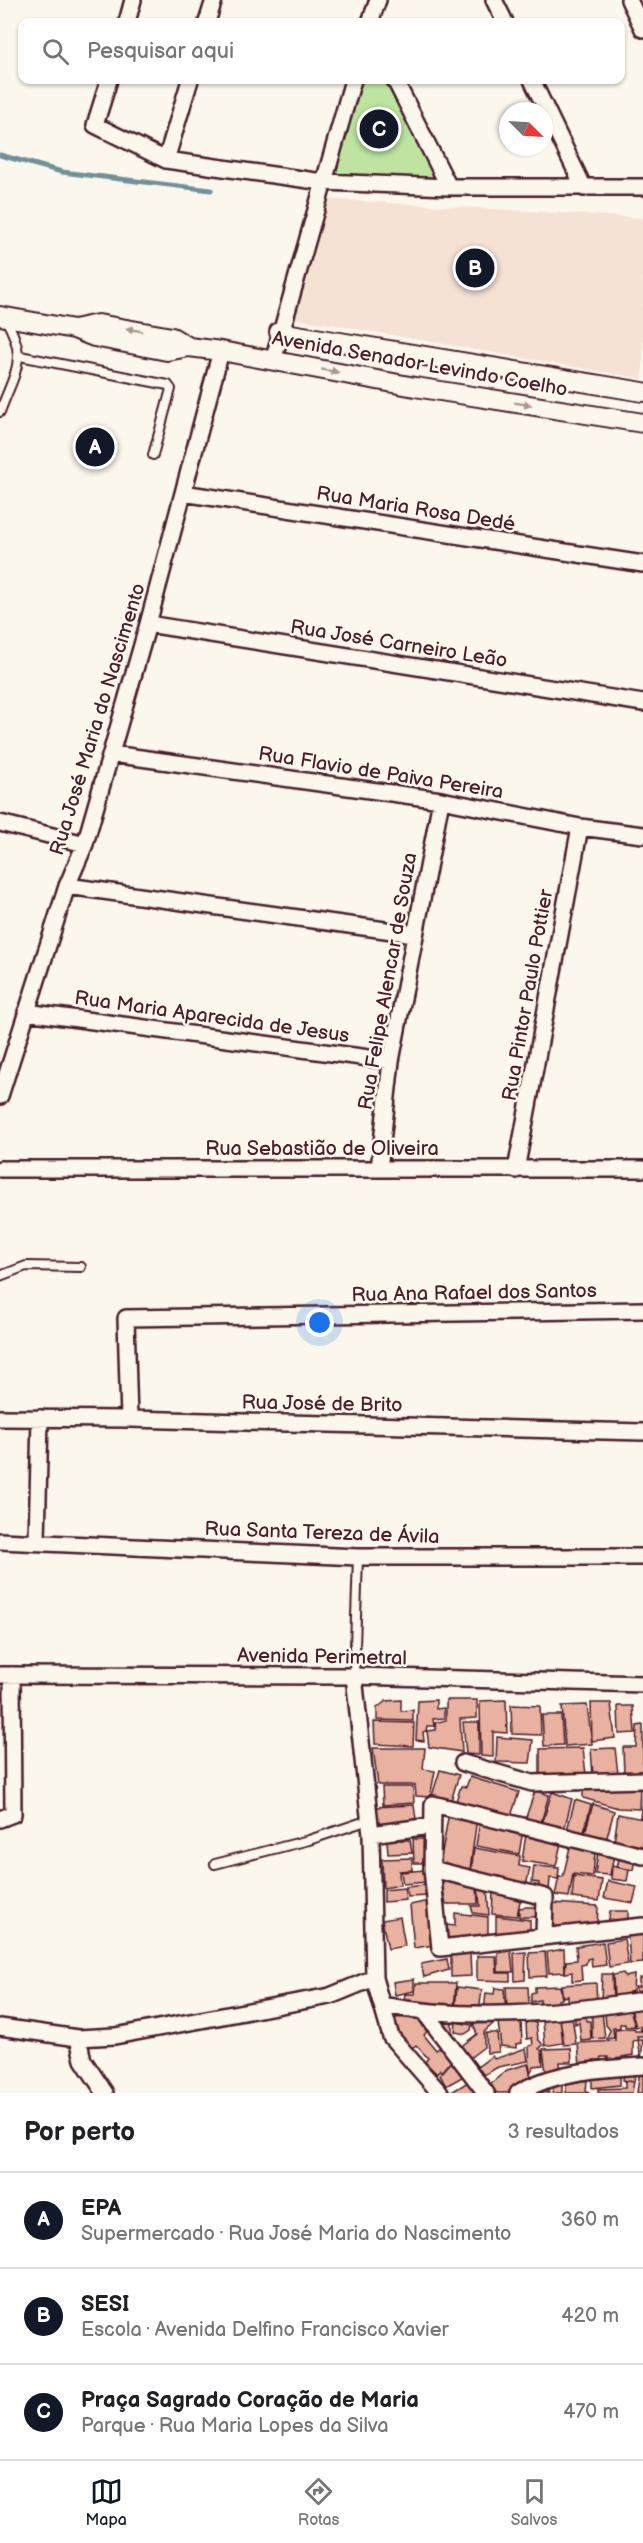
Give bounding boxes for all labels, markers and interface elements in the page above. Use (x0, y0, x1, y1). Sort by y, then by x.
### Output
search box (18, 18, 625, 84)
icon: search (39, 35, 72, 68)
text: Pesquisar aqui (87, 38, 234, 65)
north arrow (499, 102, 553, 156)
pin: C (360, 106, 398, 152)
pin: B (456, 246, 494, 290)
one-way arrow (124, 325, 143, 334)
street label: Avenida Senador Levindo Coelho (270, 326, 569, 402)
one-way arrow (321, 367, 340, 376)
one-way arrow (513, 400, 532, 409)
pin: A (76, 424, 115, 470)
street label: Rua Maria Rosa Dedé (315, 481, 517, 537)
street label: Rua José Maria do Nascimento (45, 580, 151, 858)
street label: Rua José Carneiro Leão (289, 615, 509, 673)
street label: Rua Flavio de Paiva Pereira (257, 742, 505, 804)
street label: Rua Felipe Alencar de Souza (354, 851, 422, 1112)
street label: Rua Pintor Paulo Pottier (498, 887, 559, 1103)
street label: Rua Maria Aparecida de Jesus (73, 986, 351, 1048)
street label: Rua Sebastião de Oliveira (205, 1137, 439, 1161)
street label: Rua Ana Rafael dos Santos (351, 1279, 597, 1307)
your location (305, 1308, 334, 1337)
street label: Rua José de Brito (241, 1391, 403, 1417)
street label: Rua Santa Tereza de Ávila (204, 1516, 440, 1549)
street label: Avenida Perimetral (237, 1644, 407, 1670)
text: Por perto (24, 2117, 135, 2148)
text: 3 resultados (508, 2120, 619, 2144)
text: EPA (81, 2195, 121, 2222)
text: A (37, 2208, 50, 2232)
text: 360 m (561, 2208, 619, 2232)
text: Supermercado · Rua José Maria do Nascimento (81, 2222, 511, 2246)
text: SESI (81, 2291, 130, 2318)
text: B (36, 2304, 51, 2328)
text: 420 m (561, 2304, 619, 2328)
text: Escola · Avenida Delfino Francisco Xavier (81, 2318, 449, 2342)
text: Praça Sagrado Coração de Maria (81, 2387, 419, 2414)
text: C (36, 2400, 51, 2424)
text: 470 m (563, 2400, 619, 2424)
text: Parque · Rua Maria Lopes da Silva (81, 2414, 389, 2438)
tab: Mapa (86, 2475, 127, 2530)
tab: Rotas (298, 2475, 340, 2530)
tab: Salvos (511, 2475, 557, 2530)

